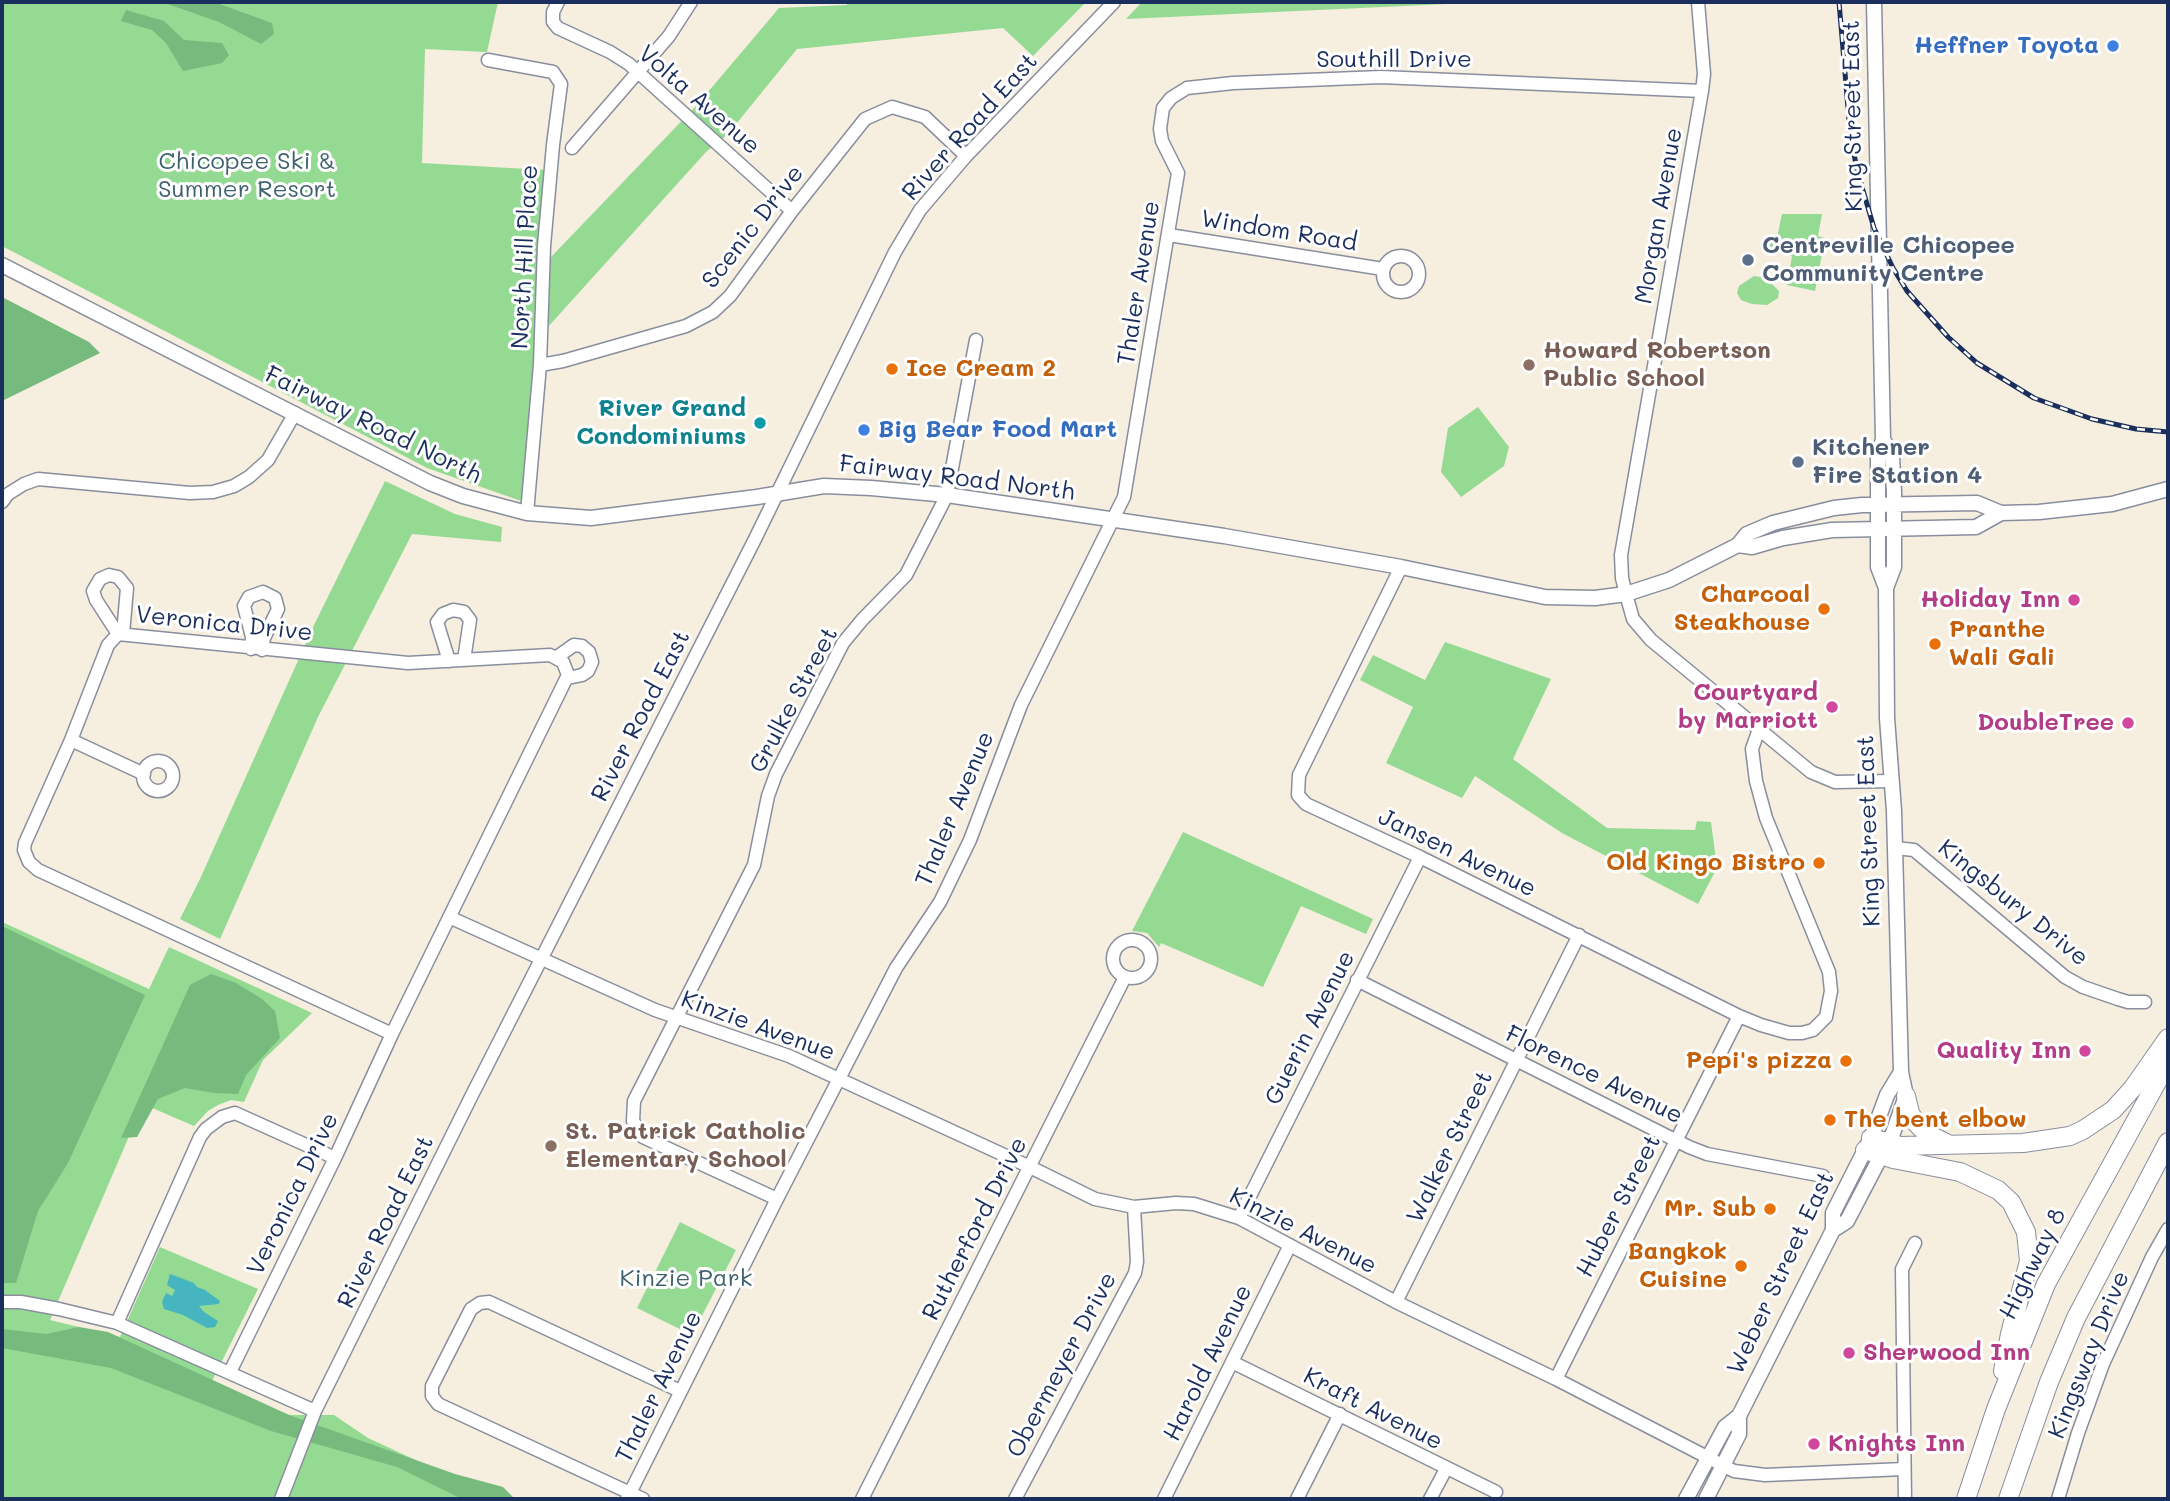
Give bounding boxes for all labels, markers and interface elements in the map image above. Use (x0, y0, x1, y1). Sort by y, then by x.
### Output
street label: King Street East (1837, 20, 1869, 212)
place label: Heffner Toyota (1914, 32, 2099, 60)
marker: Heffner Toyota (2105, 38, 2121, 54)
street label: Volta Avenue (632, 39, 766, 161)
street label: Southill Drive (1316, 46, 1472, 74)
street label: River Road East (896, 47, 1044, 207)
street label: Morgan Avenue (1629, 126, 1689, 306)
park label: Chicopee Ski & Summer Resort (158, 148, 336, 204)
street label: Scenic Drive (696, 160, 810, 294)
street label: North Hill Place (506, 164, 544, 350)
street label: Thaler Avenue (1112, 199, 1166, 367)
street label: Windom Road (1199, 204, 1359, 258)
place label: Centreville Chicopee Community Centre (1762, 232, 2015, 288)
marker: Centreville Chicopee Community Centre (1740, 252, 1756, 268)
place label: Howard Robertson Public School (1543, 337, 1771, 393)
place label: Ice Cream 2 (906, 355, 1056, 383)
marker: Howard Robertson Public School (1521, 357, 1537, 373)
street label: Fairway Road North (260, 360, 486, 490)
marker: Ice Cream 2 (884, 361, 900, 377)
place label: River Grand Condominiums (576, 395, 746, 451)
marker: River Grand Condominiums (752, 415, 768, 431)
place label: Big Bear Food Mart (878, 416, 1117, 444)
marker: Big Bear Food Mart (856, 422, 872, 438)
place label: Kitchener Fire Station 4 (1812, 434, 1982, 490)
street label: Fairway Road North (838, 449, 1076, 507)
marker: Kitchener Fire Station 4 (1790, 454, 1806, 470)
place label: Charcoal Steakhouse (1674, 581, 1810, 637)
place label: Holiday Inn (1920, 586, 2060, 614)
marker: Holiday Inn (2066, 592, 2082, 608)
street label: Veronica Drive (134, 600, 314, 648)
marker: Charcoal Steakhouse (1816, 601, 1832, 617)
place label: Pranthe Wali Gali (1949, 616, 2055, 672)
street label: Grulke Street (744, 622, 844, 778)
street label: River Road East (585, 626, 697, 806)
marker: Pranthe Wali Gali (1927, 636, 1943, 652)
place label: Courtyard by Marriott (1678, 679, 1818, 735)
marker: Courtyard by Marriott (1824, 699, 1840, 715)
place label: DoubleTree (1977, 709, 2114, 737)
marker: DoubleTree (2120, 715, 2136, 731)
street label: Thaler Avenue (909, 727, 1001, 891)
street label: King Street East (1851, 735, 1887, 927)
street label: Jansen Avenue (1373, 802, 1541, 904)
street label: Kingsbury Drive (1932, 834, 2094, 972)
place label: Old Kingo Bistro (1606, 849, 1805, 877)
marker: Old Kingo Bistro (1811, 855, 1827, 871)
street label: Guerin Avenue (1259, 946, 1361, 1110)
street label: Kinzie Avenue (677, 985, 839, 1067)
street label: Florence Avenue (1501, 1020, 1687, 1130)
place label: Quality Inn (1937, 1037, 2071, 1065)
marker: Quality Inn (2077, 1043, 2093, 1059)
place label: Pepi's pizza (1686, 1047, 1832, 1075)
marker: Pepi's pizza (1838, 1053, 1854, 1069)
street label: Walker Street (1401, 1066, 1499, 1228)
place label: The bent elbow (1844, 1106, 2027, 1134)
street label: Veronica Drive (241, 1108, 345, 1280)
marker: The bent elbow (1822, 1112, 1838, 1128)
place label: St. Patrick Catholic Elementary School (565, 1118, 806, 1174)
street label: Huber Street (1571, 1130, 1667, 1282)
street label: River Road East (332, 1131, 440, 1313)
street label: Rutherford Drive (916, 1133, 1034, 1325)
marker: St. Patrick Catholic Elementary School (543, 1138, 559, 1154)
street label: Weber Street East (1721, 1167, 1841, 1379)
street label: Kinzie Avenue (1225, 1182, 1381, 1280)
place label: Mr. Sub (1664, 1195, 1756, 1223)
marker: Mr. Sub (1762, 1201, 1778, 1217)
street label: Highway 8 (1994, 1204, 2072, 1324)
place label: Bangkok Cuisine (1628, 1238, 1727, 1294)
marker: Bangkok Cuisine (1733, 1258, 1749, 1274)
park label: Kinzie Park (620, 1265, 752, 1293)
street label: Obermeyer Drive (1001, 1267, 1123, 1463)
street label: Kingsway Drive (2042, 1267, 2136, 1443)
street label: Harold Avenue (1158, 1280, 1258, 1446)
street label: Thaler Avenue (610, 1306, 708, 1468)
place label: Sherwood Inn (1863, 1339, 2030, 1367)
marker: Sherwood Inn (1841, 1345, 1857, 1361)
street label: Kraft Avenue (1299, 1362, 1447, 1456)
place label: Knights Inn (1828, 1430, 1965, 1458)
marker: Knights Inn (1806, 1436, 1822, 1452)

